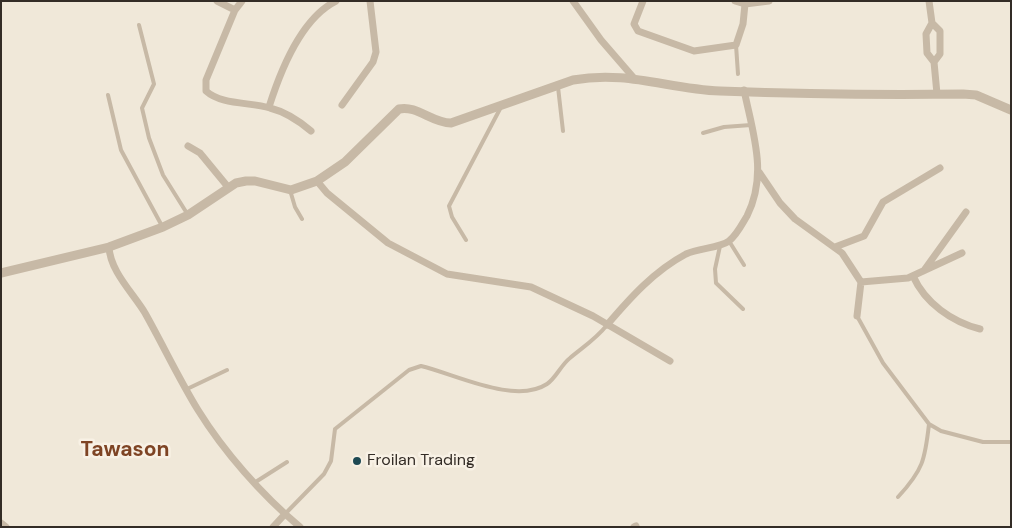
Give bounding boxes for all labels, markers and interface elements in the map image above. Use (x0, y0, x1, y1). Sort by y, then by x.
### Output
district label: Tawason (81, 437, 169, 463)
place label: Froilan Trading (367, 451, 475, 471)
marker: Froilan Trading (351, 455, 363, 467)

